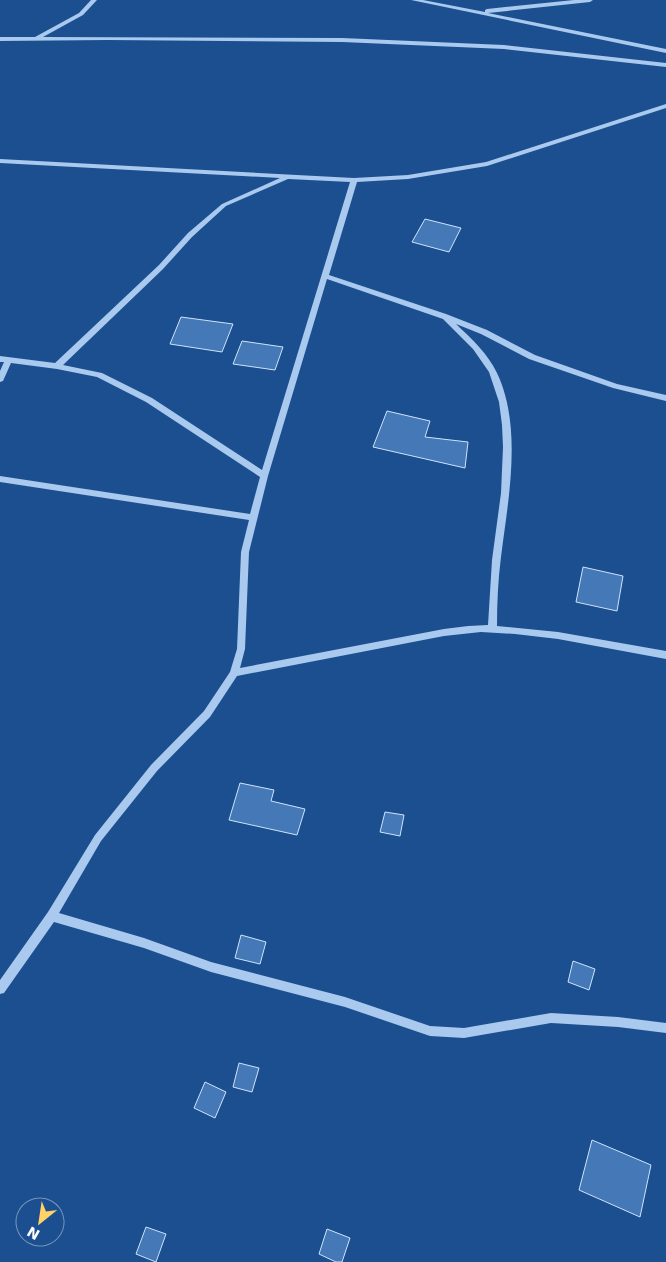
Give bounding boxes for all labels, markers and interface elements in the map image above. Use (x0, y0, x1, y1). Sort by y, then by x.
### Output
north arrow (15, 1197, 65, 1247)
text: N (24, 1223, 43, 1243)

